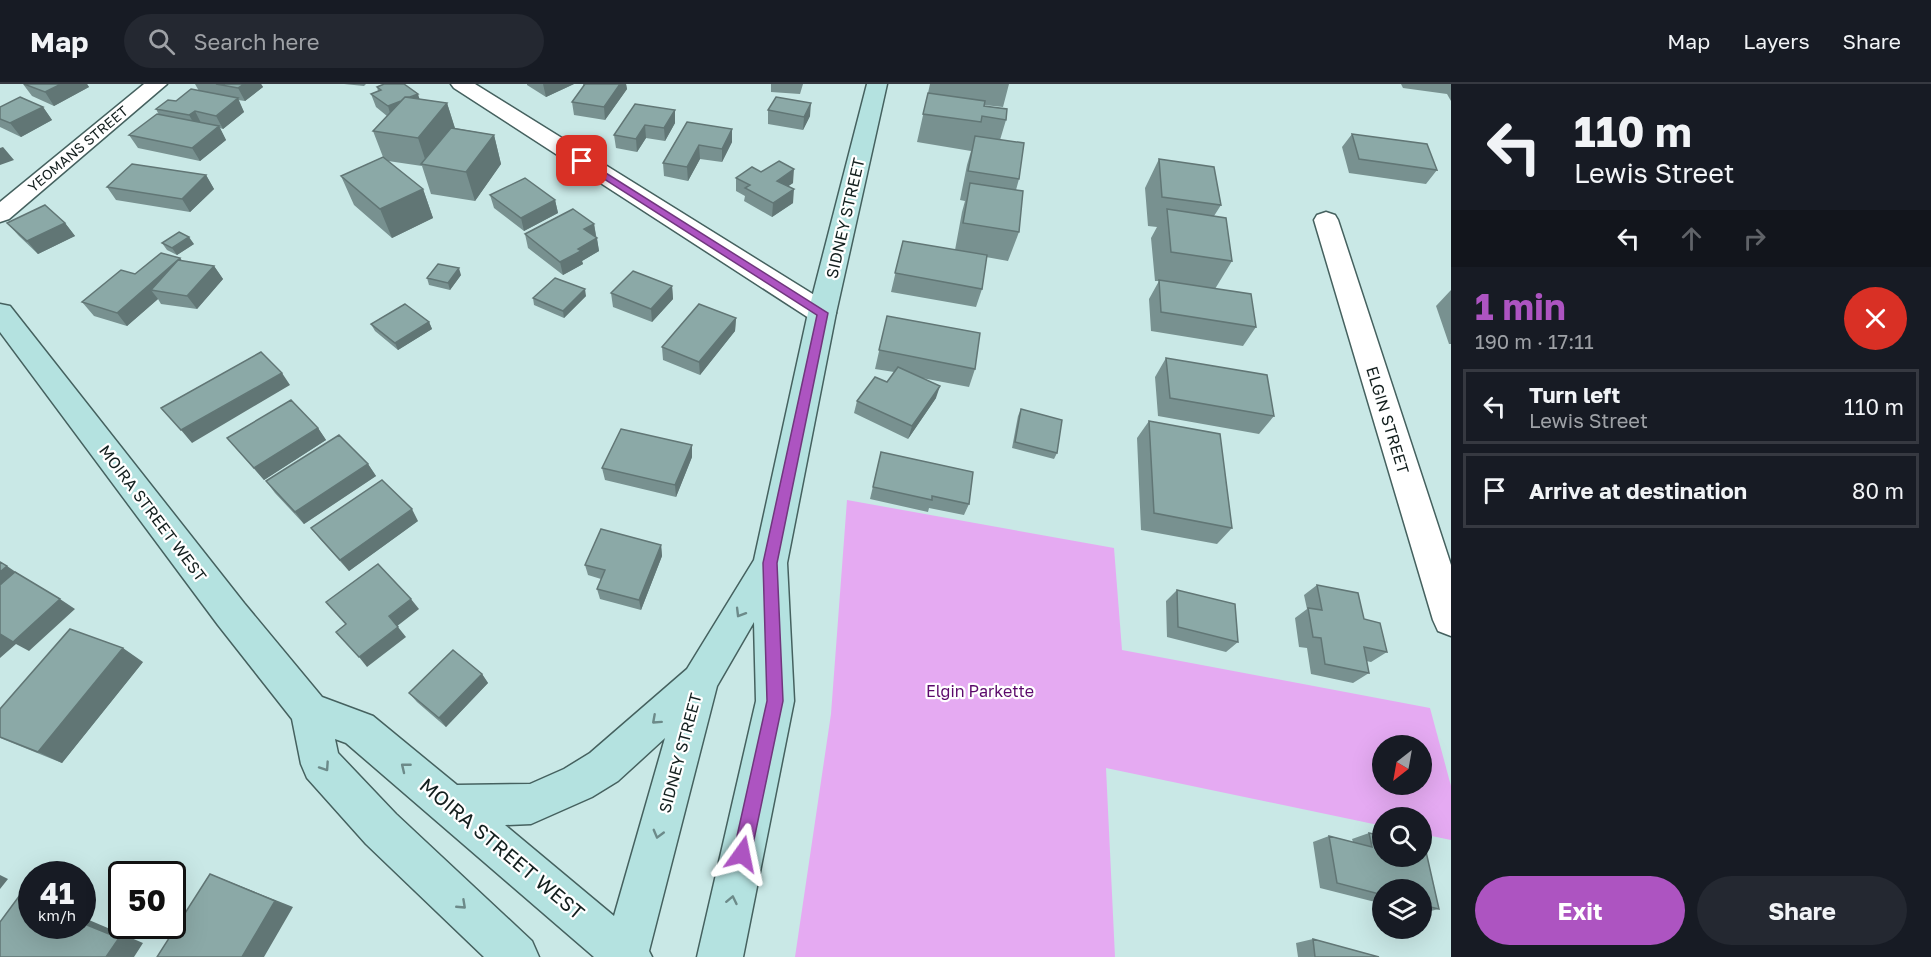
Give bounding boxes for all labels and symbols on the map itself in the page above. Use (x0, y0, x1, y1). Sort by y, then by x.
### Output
street label: YEOMANS STREET (24, 102, 131, 195)
pin (556, 135, 607, 186)
street label: SIDNEY STREET (821, 156, 869, 280)
street label: ELGIN STREET (1362, 364, 1414, 476)
street label: MOIRA STREET WEST (95, 441, 211, 585)
one-way arrow (736, 607, 747, 617)
park label: Elgin Parkette (926, 681, 1034, 701)
street label: SIDNEY STREET (654, 691, 706, 815)
one-way arrow (653, 713, 663, 724)
north arrow (1372, 735, 1432, 795)
one-way arrow (318, 760, 329, 771)
one-way arrow (401, 763, 412, 774)
street label: MOIRA STREET WEST (416, 772, 590, 924)
position arrow (710, 822, 774, 886)
one-way arrow (653, 829, 666, 839)
speed limit sign: 50 (108, 861, 186, 939)
one-way arrow (725, 895, 738, 905)
one-way arrow (454, 898, 465, 909)

